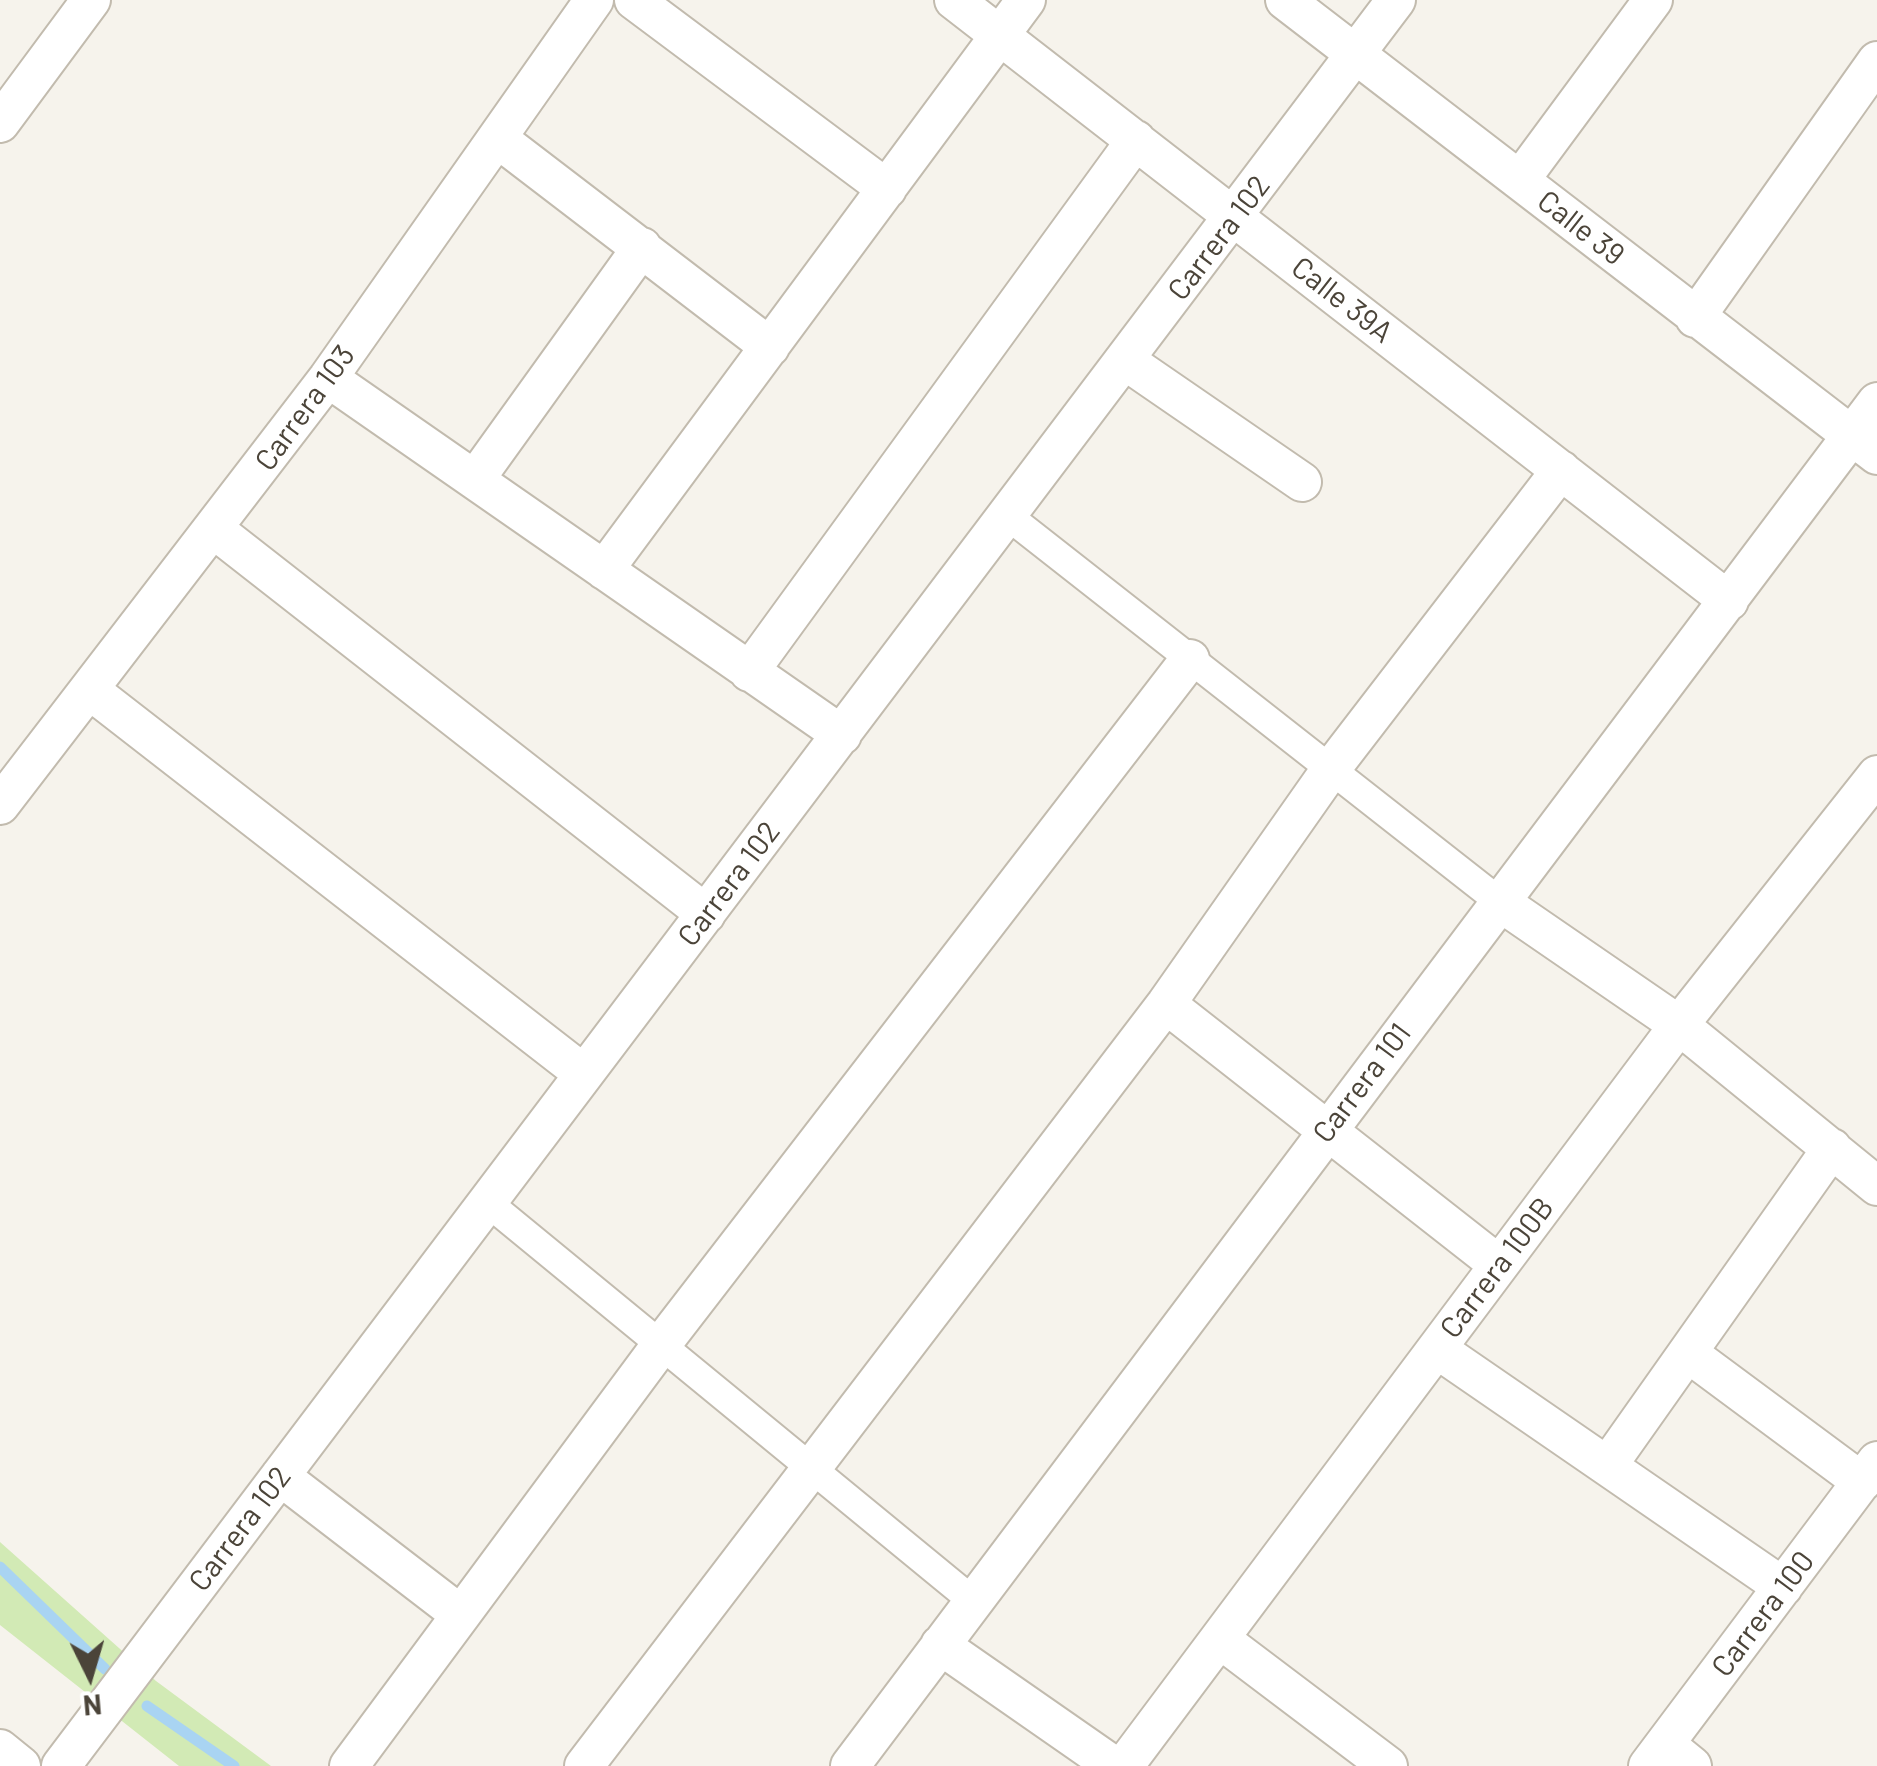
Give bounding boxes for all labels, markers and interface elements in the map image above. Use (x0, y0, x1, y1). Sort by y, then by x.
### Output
street label: Carrera 102 (1160, 169, 1278, 307)
street label: Calle 39 (1530, 183, 1632, 273)
street label: Calle 39A (1284, 249, 1400, 351)
street label: Carrera 103 (248, 338, 362, 478)
street label: Carrera 102 (670, 815, 788, 953)
street label: Carrera 101 (1305, 1016, 1419, 1150)
street label: Carrera 100B (1433, 1191, 1561, 1345)
street label: Carrera 102 (181, 1460, 299, 1598)
street label: Carrera 100 (1704, 1544, 1822, 1684)
north arrow (40, 1626, 140, 1726)
text: N (82, 1688, 103, 1724)

